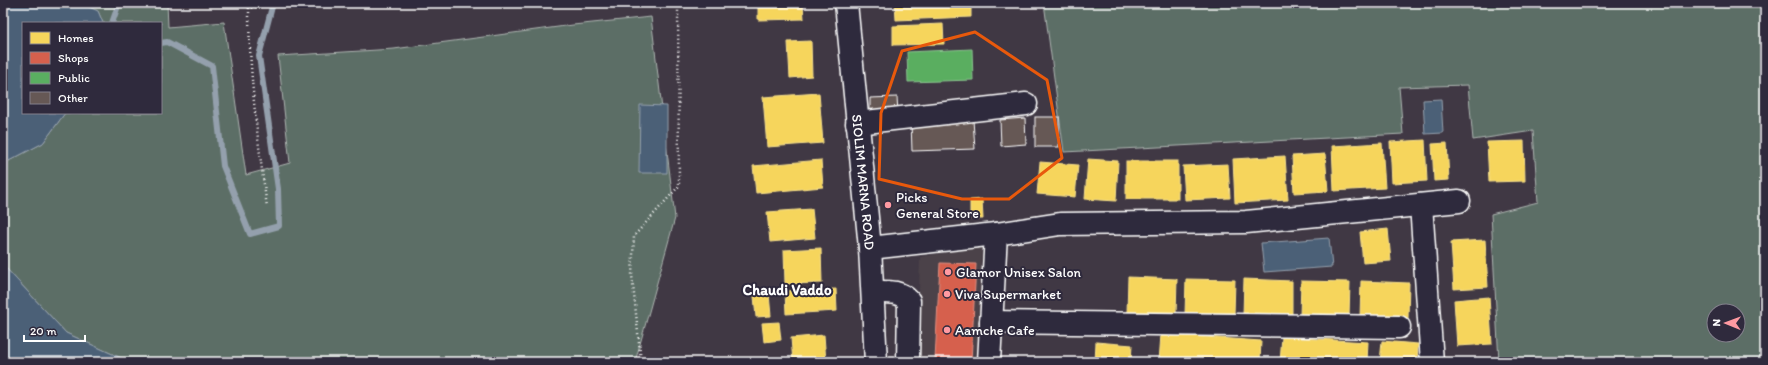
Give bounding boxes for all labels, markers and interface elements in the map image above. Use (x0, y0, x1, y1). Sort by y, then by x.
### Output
legend (22, 22, 162, 114)
text: Homes (58, 31, 94, 45)
text: Shops (58, 51, 89, 65)
text: Public (58, 71, 90, 85)
text: Other (58, 91, 88, 105)
street label: SIOLIM MARNA ROAD (848, 114, 878, 251)
place label: Picks General Store (896, 189, 979, 222)
marker: Picks General Store (883, 200, 893, 210)
place label: Glamor Unisex Salon (956, 264, 1082, 281)
marker: Glamor Unisex Salon (943, 267, 953, 277)
district label: Chaudi Vaddo (742, 281, 832, 299)
place label: Viva Supermarket (955, 286, 1061, 303)
marker: Viva Supermarket (942, 289, 952, 299)
north arrow (1706, 303, 1746, 343)
scale bar (24, 317, 85, 343)
text: N (1710, 319, 1723, 327)
place label: Aamche Cafe (955, 322, 1035, 339)
text: 20 m (30, 324, 57, 338)
marker: Aamche Cafe (942, 325, 952, 335)

